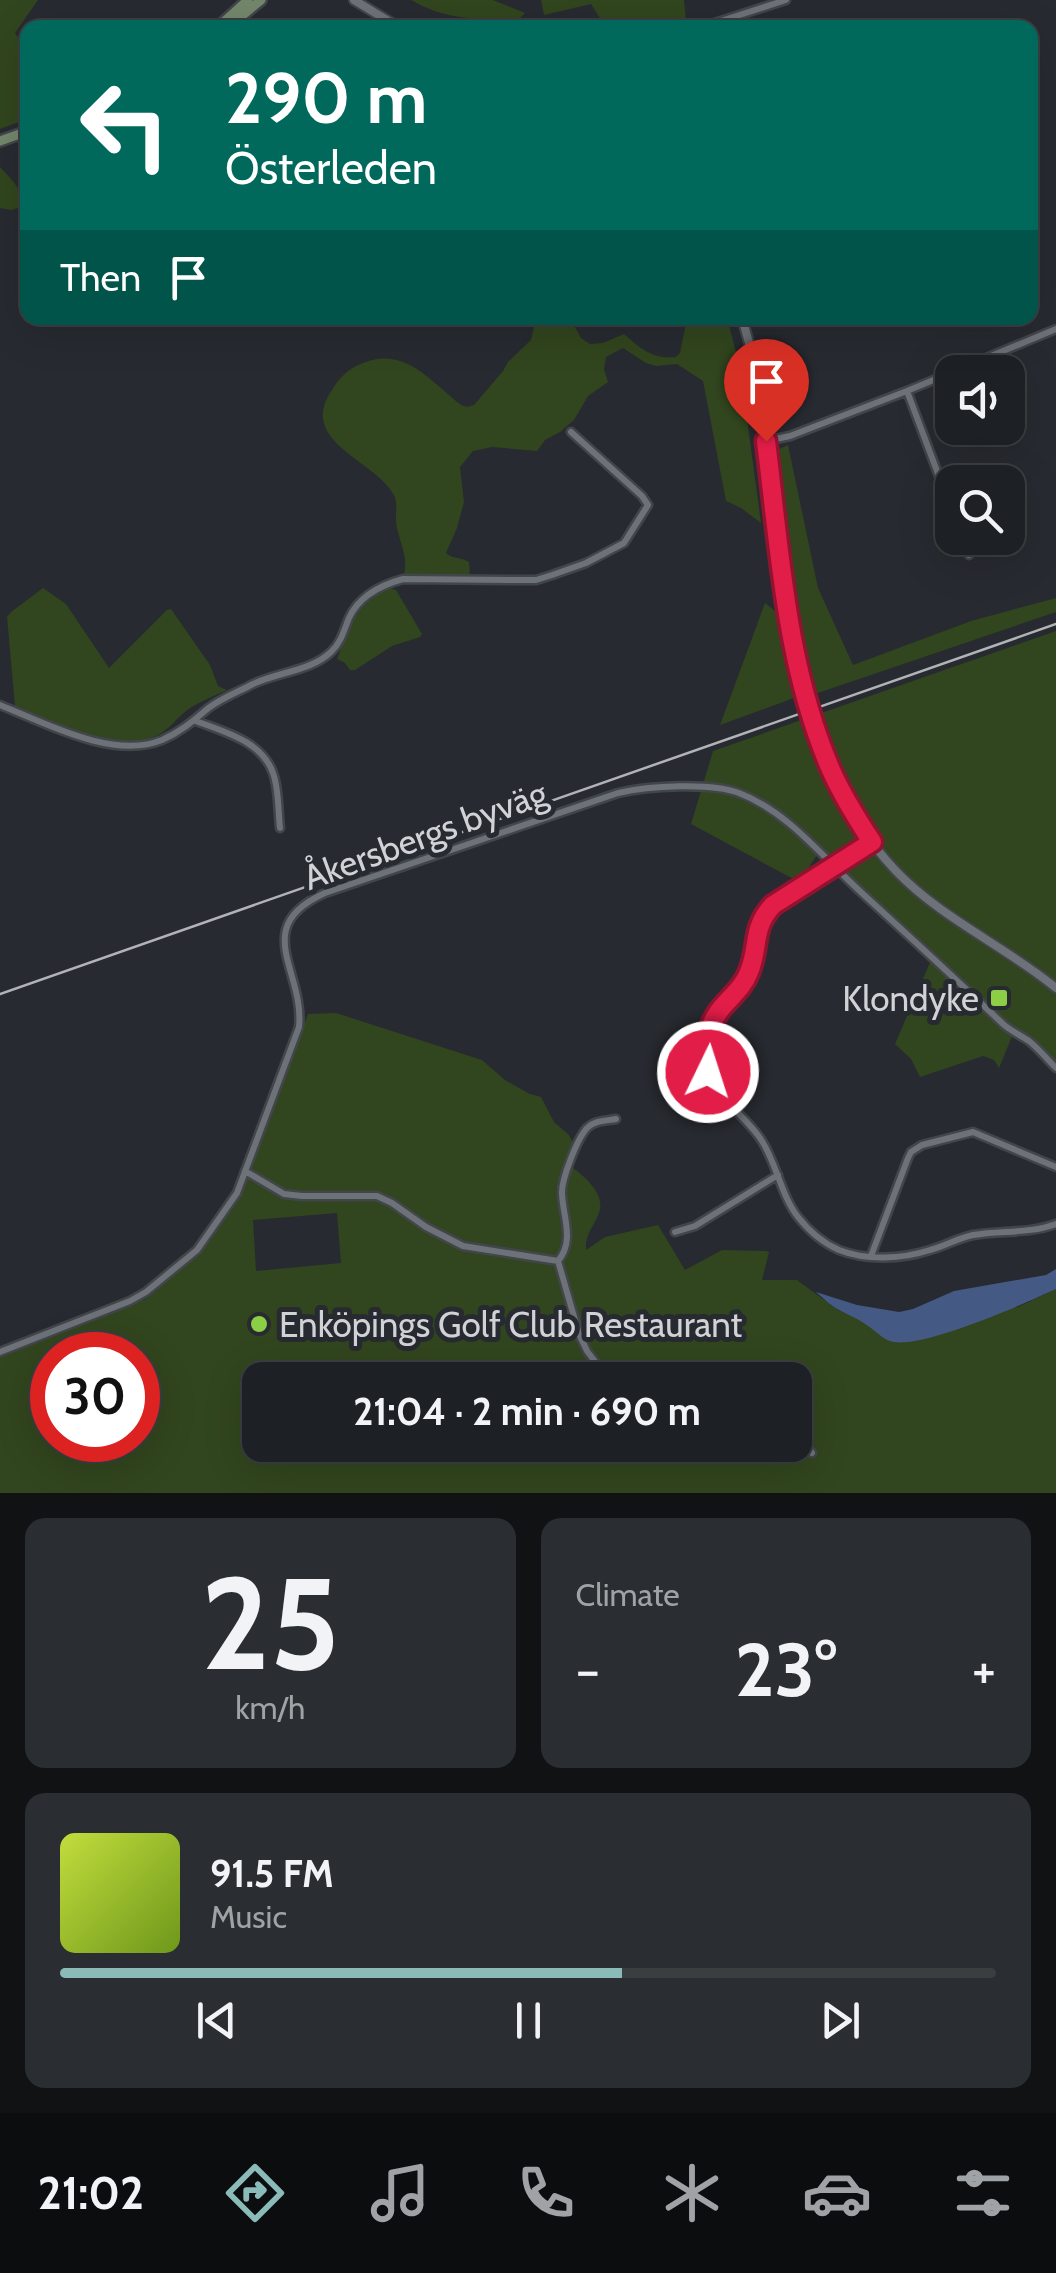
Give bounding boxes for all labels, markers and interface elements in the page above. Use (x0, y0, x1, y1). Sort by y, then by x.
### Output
text: 290 m (225, 55, 427, 141)
icon: left (60, 60, 190, 190)
text: Österleden (225, 141, 437, 195)
icon: arrive (161, 250, 216, 305)
text: Then (60, 254, 141, 301)
pin (724, 339, 809, 442)
icon: arrive (739, 354, 794, 409)
map controls (935, 355, 1025, 555)
button: sound (935, 355, 1025, 445)
button: search (935, 465, 1025, 555)
street label: Åkersbergs byväg (297, 771, 553, 899)
place label: Klondyke (842, 977, 979, 1020)
marker: Klondyke (988, 987, 1010, 1009)
position arrow (656, 1020, 760, 1124)
place label: Enköpings Golf Club Restaurant (279, 1303, 743, 1346)
marker: Enköpings Golf Club Restaurant (248, 1313, 270, 1335)
speed limit sign: 30 (30, 1332, 160, 1462)
text: 21:04 · 2 min · 690 m (353, 1388, 701, 1435)
text: 25 (201, 1544, 340, 1702)
text: Climate (576, 1575, 680, 1614)
text: 23° (735, 1624, 837, 1715)
text: − (576, 1636, 600, 1703)
text: + (972, 1636, 996, 1703)
text: km/h (235, 1688, 305, 1727)
text: 91.5 FM (210, 1850, 334, 1897)
text: Music (210, 1897, 287, 1936)
icon: previous (189, 1993, 244, 2048)
icon: pause (501, 1993, 556, 2048)
icon: next (813, 1993, 868, 2048)
icon: directions (220, 2158, 290, 2228)
icon: music (365, 2158, 435, 2228)
icon: phone (511, 2158, 581, 2228)
icon: climate (657, 2158, 727, 2228)
icon: car (802, 2158, 872, 2228)
icon: filters (948, 2158, 1018, 2228)
text: 21:02 (38, 2166, 144, 2220)

